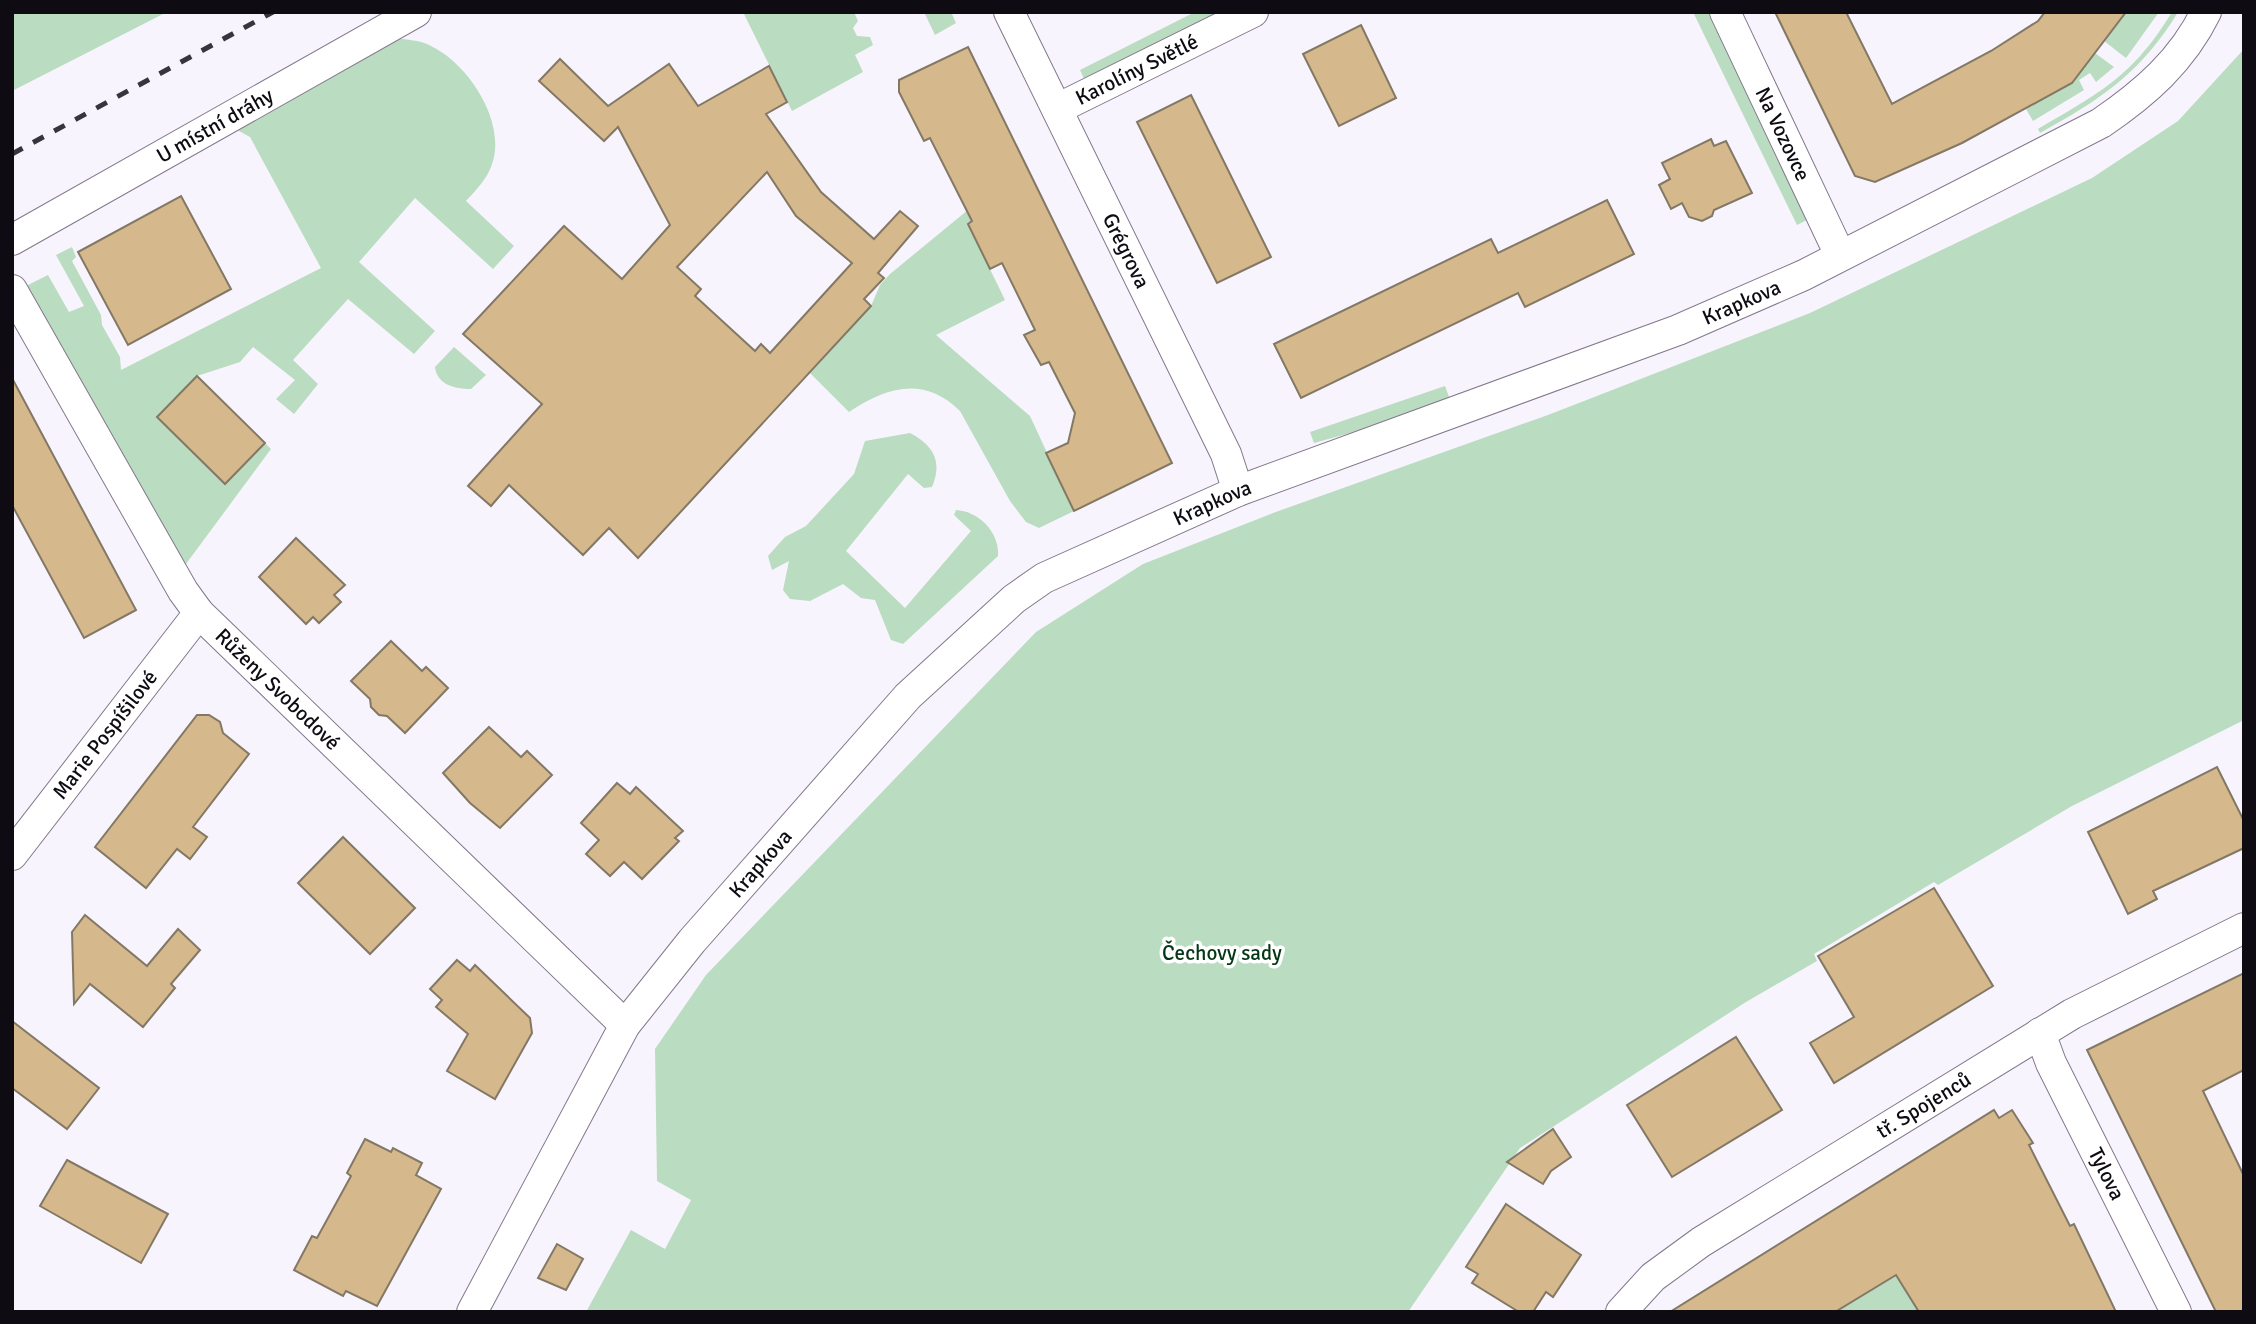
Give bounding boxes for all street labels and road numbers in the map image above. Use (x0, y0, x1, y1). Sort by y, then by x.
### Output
street label: Karolíny Světlé (1071, 28, 1202, 111)
street label: U místní dráhy (152, 82, 278, 169)
street label: Na Vozovce (1749, 83, 1816, 185)
street label: Grégrova (1097, 209, 1156, 293)
street label: Krapkova (1698, 274, 1785, 331)
street label: Krapkova (1169, 474, 1255, 531)
street label: Růženy Svobodové (210, 623, 346, 756)
street label: Marie Pospíšilové (47, 665, 163, 805)
street label: Krapkova (723, 824, 798, 903)
street label: tř. Spojenců (1871, 1066, 1976, 1144)
street label: Tylova (2083, 1143, 2131, 1205)

